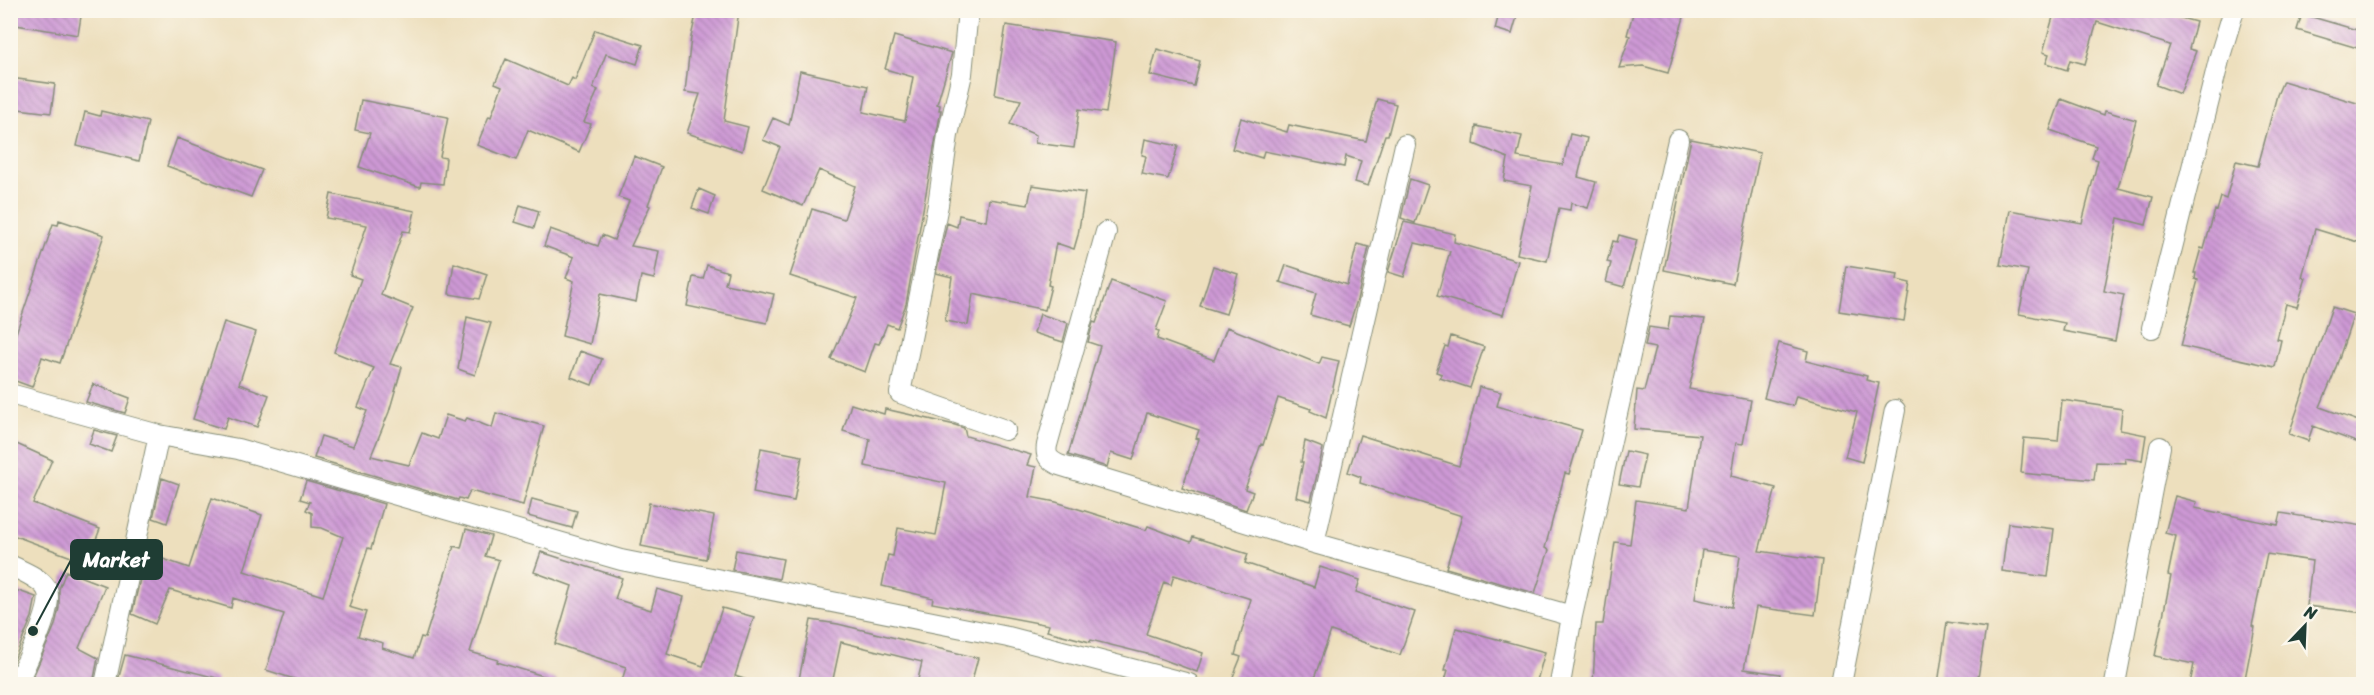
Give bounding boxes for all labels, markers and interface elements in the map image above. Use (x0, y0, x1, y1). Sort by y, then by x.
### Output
callout: Market (71, 540, 162, 579)
text: Market (82, 541, 151, 579)
north arrow (2275, 596, 2335, 656)
text: N (2299, 597, 2322, 629)

